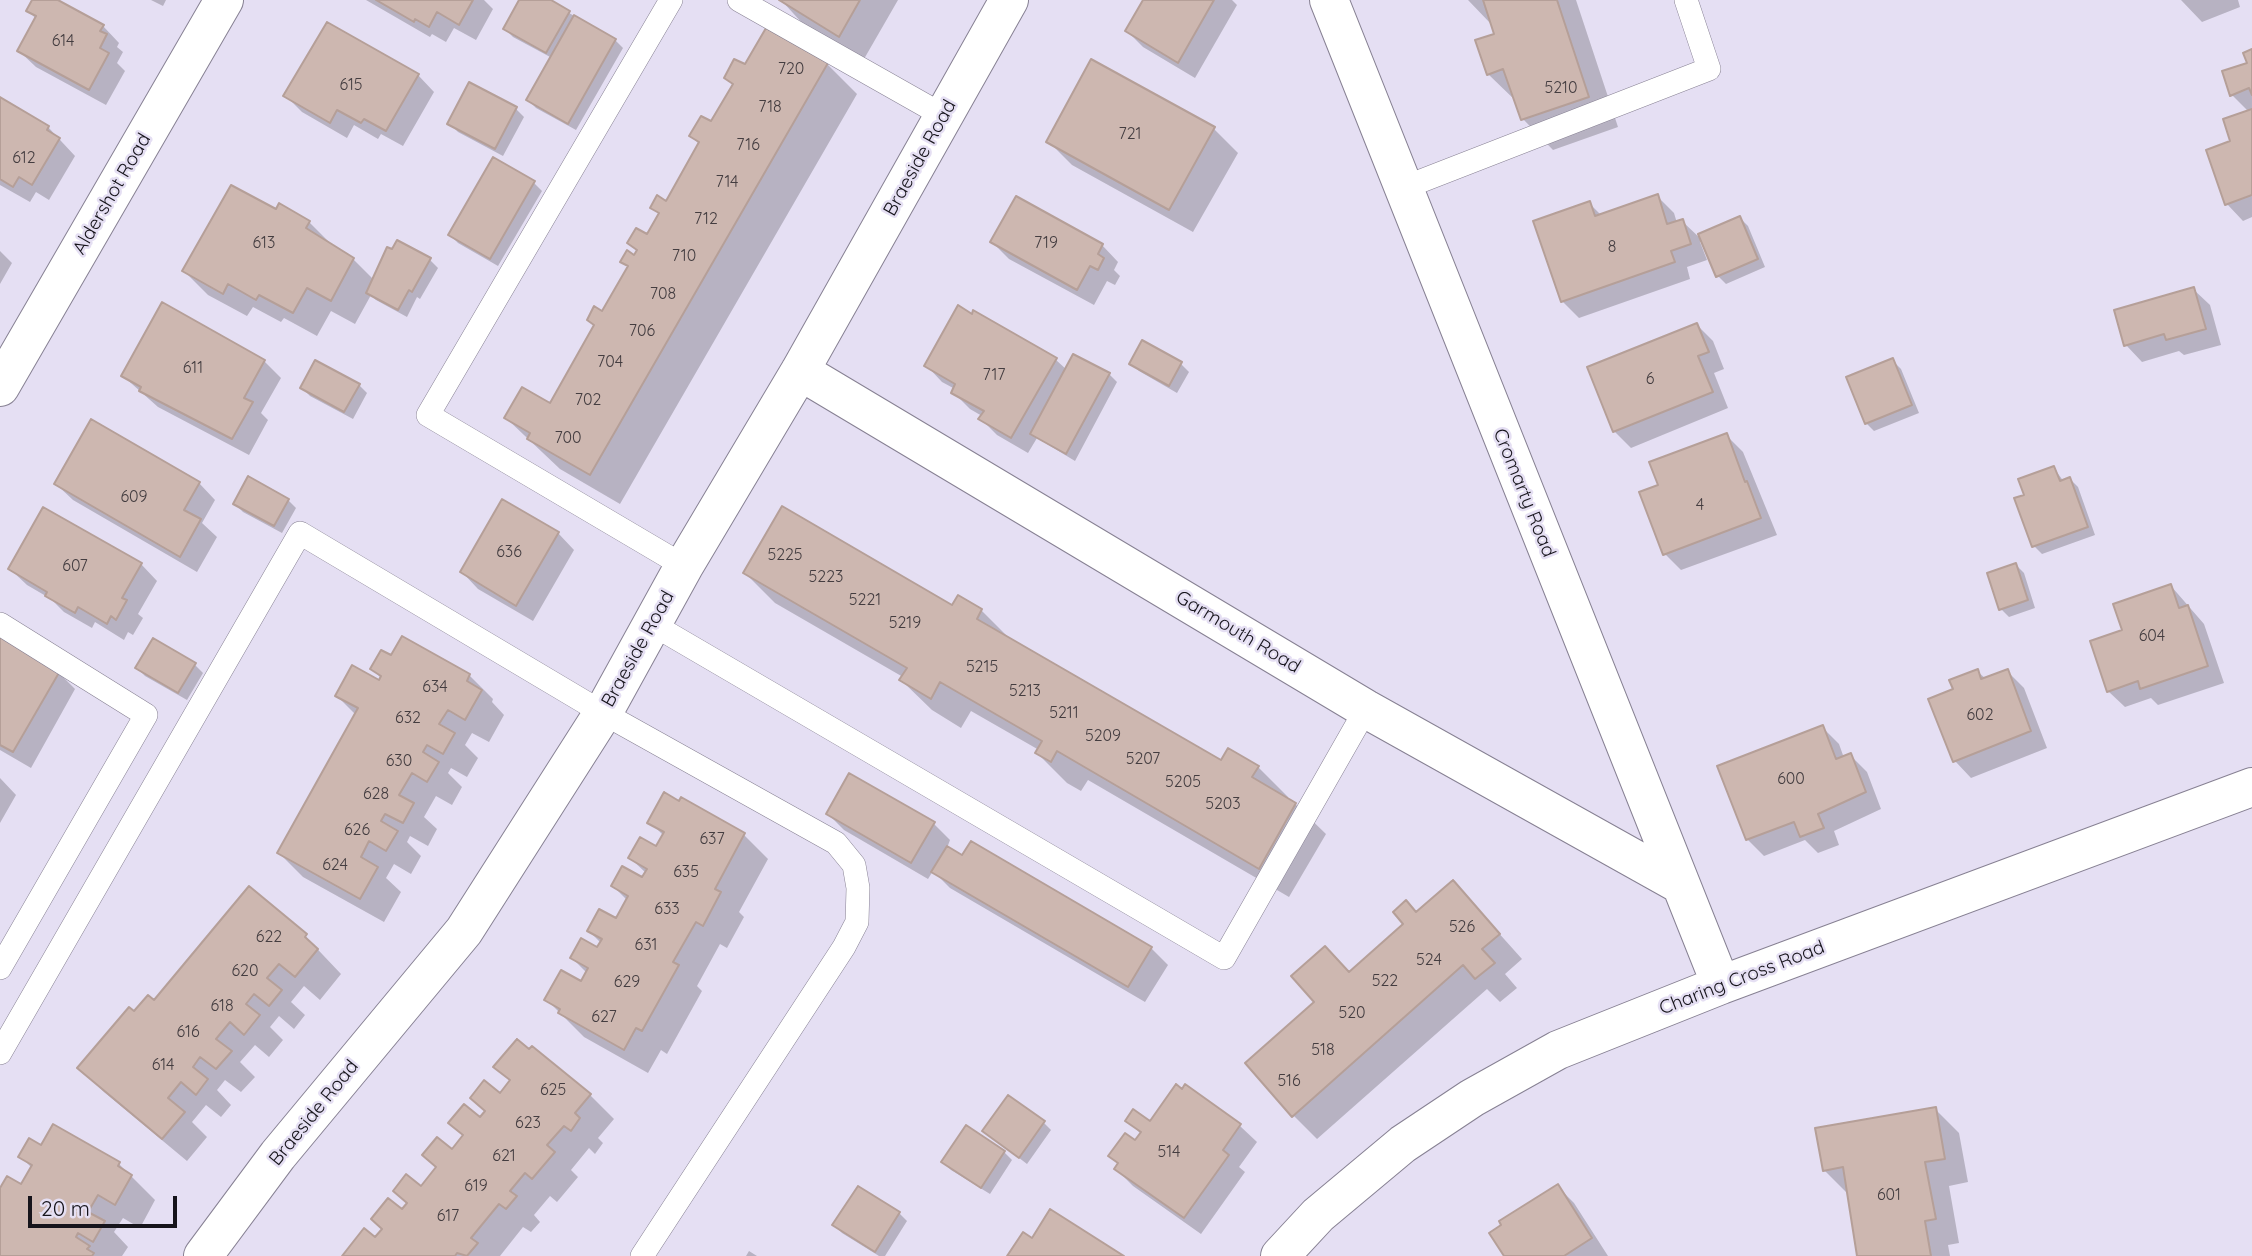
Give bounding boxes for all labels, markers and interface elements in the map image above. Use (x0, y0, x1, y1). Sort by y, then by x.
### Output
house number: 614 (52, 31, 74, 51)
house number: 720 (778, 59, 804, 79)
house number: 615 (339, 75, 363, 95)
house number: 5210 (1544, 78, 1578, 98)
street label: Braeside Road (879, 96, 961, 220)
house number: 718 (758, 97, 782, 117)
house number: 721 (1119, 124, 1141, 144)
street label: Aldershot Road (68, 129, 156, 259)
house number: 716 (736, 135, 760, 155)
house number: 612 (12, 148, 36, 168)
house number: 714 (715, 172, 739, 192)
house number: 712 (694, 209, 718, 229)
house number: 613 (253, 233, 275, 253)
house number: 719 (1034, 233, 1058, 253)
house number: 8 (1608, 237, 1616, 257)
house number: 710 (672, 246, 696, 266)
house number: 708 (650, 284, 676, 304)
house number: 706 (629, 321, 655, 341)
house number: 704 (597, 352, 623, 372)
house number: 611 (183, 358, 203, 378)
house number: 717 (982, 365, 1006, 385)
house number: 6 (1646, 369, 1654, 389)
house number: 702 (575, 390, 601, 410)
street label: Cromarty Road (1488, 425, 1560, 561)
house number: 700 (554, 428, 582, 448)
house number: 609 (120, 487, 148, 507)
house number: 4 (1696, 495, 1704, 515)
house number: 636 (496, 542, 522, 562)
house number: 5225 (767, 545, 803, 565)
house number: 607 (62, 556, 88, 576)
house number: 5223 (809, 567, 843, 587)
street label: Garmouth Road (1171, 586, 1305, 678)
street label: Braeside Road (597, 587, 679, 711)
house number: 5221 (849, 590, 881, 610)
house number: 5219 (889, 613, 921, 633)
house number: 604 (2139, 626, 2165, 646)
house number: 5215 (966, 657, 998, 677)
house number: 634 (422, 677, 448, 697)
house number: 5213 (1009, 681, 1041, 701)
house number: 5211 (1049, 703, 1079, 723)
house number: 602 (1967, 705, 1993, 725)
house number: 632 (395, 708, 421, 728)
house number: 5209 (1085, 726, 1121, 746)
house number: 5207 (1126, 749, 1160, 769)
house number: 630 (386, 751, 412, 771)
house number: 600 (1777, 769, 1805, 789)
house number: 5205 (1165, 772, 1201, 792)
house number: 628 (363, 784, 389, 804)
house number: 5203 (1205, 794, 1241, 814)
house number: 626 (344, 820, 370, 840)
house number: 637 (699, 829, 725, 849)
house number: 624 (322, 855, 348, 875)
house number: 635 (673, 862, 699, 882)
house number: 633 (654, 899, 680, 919)
house number: 526 (1449, 917, 1475, 937)
house number: 622 (256, 927, 282, 947)
house number: 631 (635, 935, 657, 955)
street label: Charing Cross Road (1656, 936, 1828, 1020)
house number: 524 (1416, 950, 1442, 970)
house number: 620 (232, 961, 258, 981)
house number: 522 (1372, 971, 1398, 991)
house number: 629 (614, 972, 640, 992)
house number: 618 (210, 996, 234, 1016)
house number: 520 (1338, 1003, 1366, 1023)
house number: 627 (591, 1007, 617, 1027)
house number: 616 (176, 1022, 200, 1042)
house number: 518 (1311, 1040, 1335, 1060)
house number: 614 (152, 1055, 174, 1075)
street label: Braeside Road (264, 1056, 364, 1170)
house number: 516 (1277, 1071, 1301, 1091)
house number: 625 (540, 1080, 566, 1100)
house number: 623 (515, 1113, 541, 1133)
house number: 514 (1158, 1142, 1180, 1162)
house number: 621 (492, 1146, 516, 1166)
house number: 619 (464, 1176, 488, 1196)
scale bar (32, 1182, 180, 1226)
house number: 601 (1877, 1185, 1901, 1205)
text: 20 m (41, 1195, 90, 1221)
house number: 617 (437, 1206, 459, 1226)

